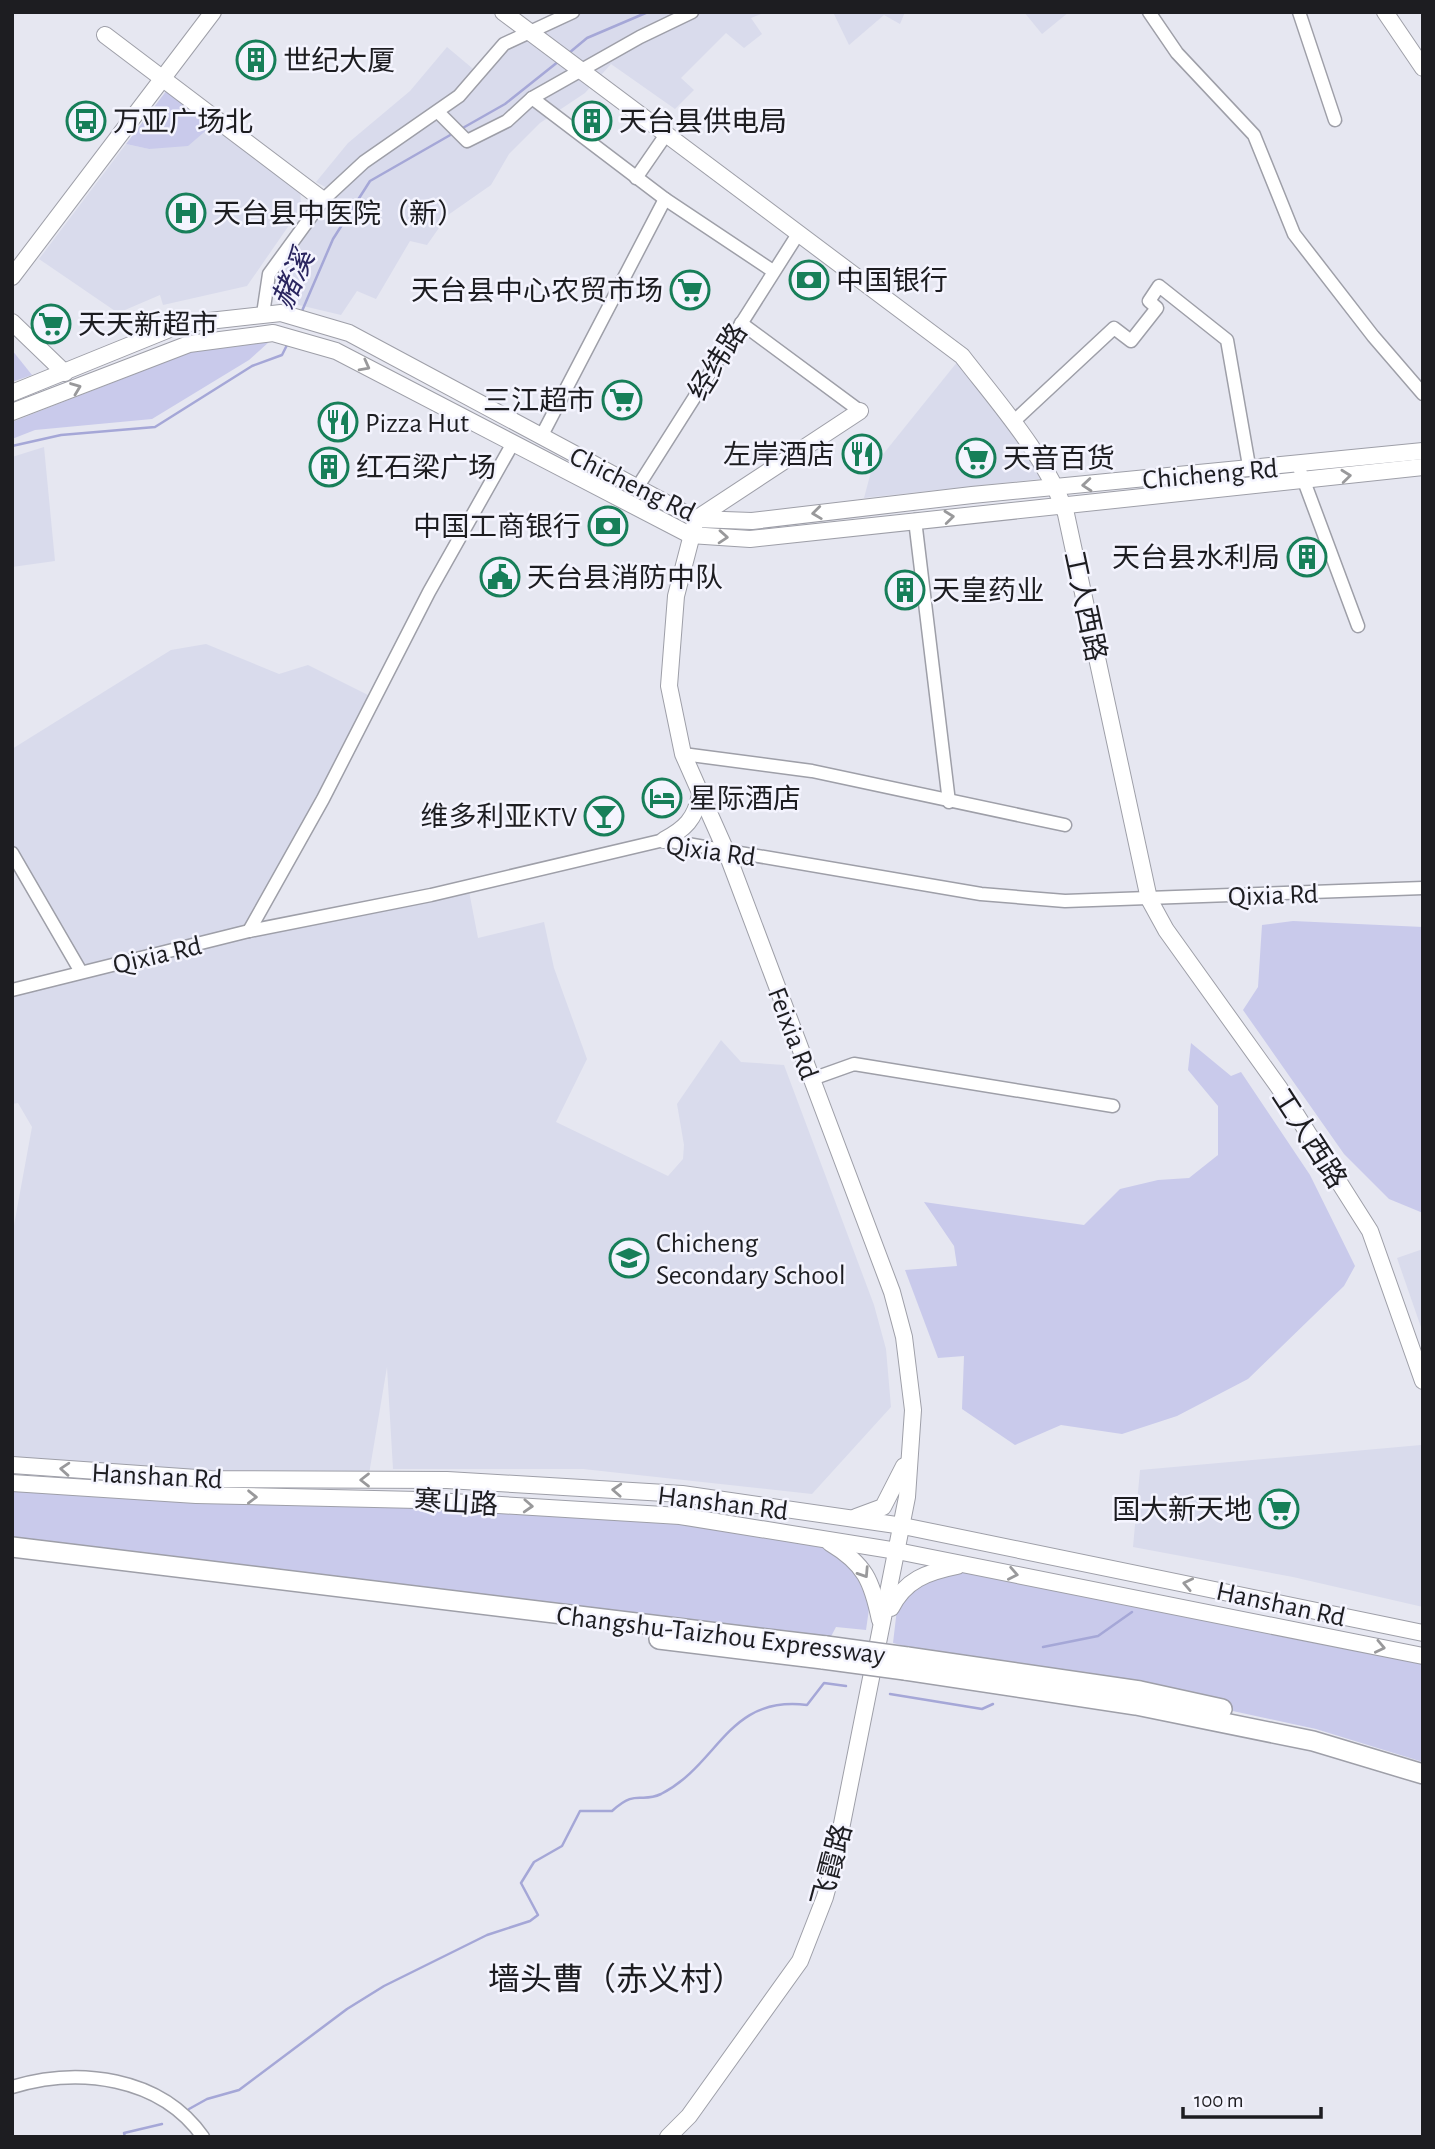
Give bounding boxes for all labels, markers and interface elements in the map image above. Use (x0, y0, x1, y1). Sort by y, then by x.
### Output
building icon: 世纪大厦 (235, 39, 277, 81)
place label: 世纪大厦 (283, 46, 395, 76)
bus stop icon: 万亚广场北 (65, 100, 107, 142)
building icon: 天台县供电局 (571, 100, 613, 142)
place label: 万亚广场北 (113, 107, 253, 137)
place label: 天台县供电局 (619, 107, 787, 137)
hospital icon: 天台县中医院（新） (165, 192, 207, 234)
place label: 天台县中医院（新） (213, 199, 465, 229)
water label: 赭溪 (266, 242, 321, 313)
bank icon: 中国银行 (788, 259, 830, 301)
place label: 中国银行 (836, 266, 948, 296)
supermarket icon: 天台县中心农贸市场 (669, 269, 711, 311)
place label: 天台县中心农贸市场 (411, 276, 663, 306)
supermarket icon: 天天新超市 (30, 303, 72, 345)
place label: 天天新超市 (78, 310, 218, 340)
street label: 经纬路 (683, 318, 753, 405)
one-way arrow (358, 358, 370, 372)
supermarket icon: 三江超市 (601, 379, 643, 421)
one-way arrow (69, 382, 81, 396)
place label: 三江超市 (483, 386, 595, 416)
restaurant icon: Pizza Hut (317, 401, 359, 443)
place label: Pizza Hut (365, 410, 469, 438)
restaurant icon: 左岸酒店 (841, 433, 883, 475)
supermarket icon: 天音百货 (955, 437, 997, 479)
place label: 左岸酒店 (723, 440, 835, 470)
street label: Chicheng Rd (565, 442, 699, 527)
place label: 天音百货 (1003, 444, 1115, 474)
building icon: 红石梁广场 (308, 446, 350, 488)
place label: 红石梁广场 (356, 453, 496, 483)
street label: Chicheng Rd (1141, 455, 1279, 495)
one-way arrow (1340, 468, 1352, 483)
one-way arrow (1081, 477, 1092, 492)
bank icon: 中国工商银行 (587, 505, 629, 547)
one-way arrow (811, 506, 822, 521)
one-way arrow (943, 509, 955, 524)
place label: 中国工商银行 (413, 512, 581, 542)
one-way arrow (717, 529, 728, 544)
building icon: 天台县水利局 (1286, 536, 1328, 578)
place label: 天台县水利局 (1112, 543, 1280, 573)
street label: 工人西路 (1059, 548, 1111, 664)
public building icon: 天台县消防中队 (479, 556, 521, 598)
place label: 天台县消防中队 (527, 563, 723, 593)
building icon: 天皇药业 (884, 569, 926, 611)
place label: 天皇药业 (932, 576, 1044, 606)
hotel icon: 星际酒店 (641, 777, 683, 819)
place label: 星际酒店 (689, 784, 801, 814)
bar icon: 维多利亚KTV (583, 795, 625, 837)
place label: 维多利亚KTV (421, 802, 577, 832)
street label: Qixia Rd (664, 832, 757, 872)
street label: Qixia Rd (1227, 880, 1319, 912)
street label: Qixia Rd (110, 932, 205, 980)
street label: Feixia Rd (762, 984, 822, 1084)
street label: 工人西路 (1266, 1083, 1352, 1194)
place label: Chicheng Secondary School (656, 1230, 846, 1290)
school or university icon: Chicheng Secondary School (608, 1237, 650, 1279)
street label: Hanshan Rd (91, 1460, 223, 1494)
one-way arrow (59, 1462, 70, 1477)
one-way arrow (359, 1472, 370, 1488)
street label: Hanshan Rd (656, 1482, 790, 1526)
one-way arrow (611, 1483, 622, 1498)
street label: 寒山路 (413, 1486, 499, 1520)
supermarket icon: 国大新天地 (1258, 1488, 1300, 1530)
one-way arrow (246, 1489, 257, 1504)
place label: 国大新天地 (1112, 1495, 1252, 1525)
one-way arrow (523, 1498, 534, 1513)
one-way arrow (855, 1565, 868, 1578)
one-way arrow (1006, 1565, 1018, 1580)
one-way arrow (1182, 1578, 1194, 1593)
street label: Hanshan Rd (1213, 1578, 1348, 1632)
street label: Changshu-Taizhou Expressway (555, 1602, 887, 1670)
one-way arrow (1374, 1638, 1386, 1653)
street label: 飞霞路 (807, 1821, 857, 1910)
district label: 墙头曹（赤义村） (488, 1962, 744, 1996)
scale bar (1183, 2076, 1321, 2120)
text: 100 m (1194, 2090, 1244, 2111)

